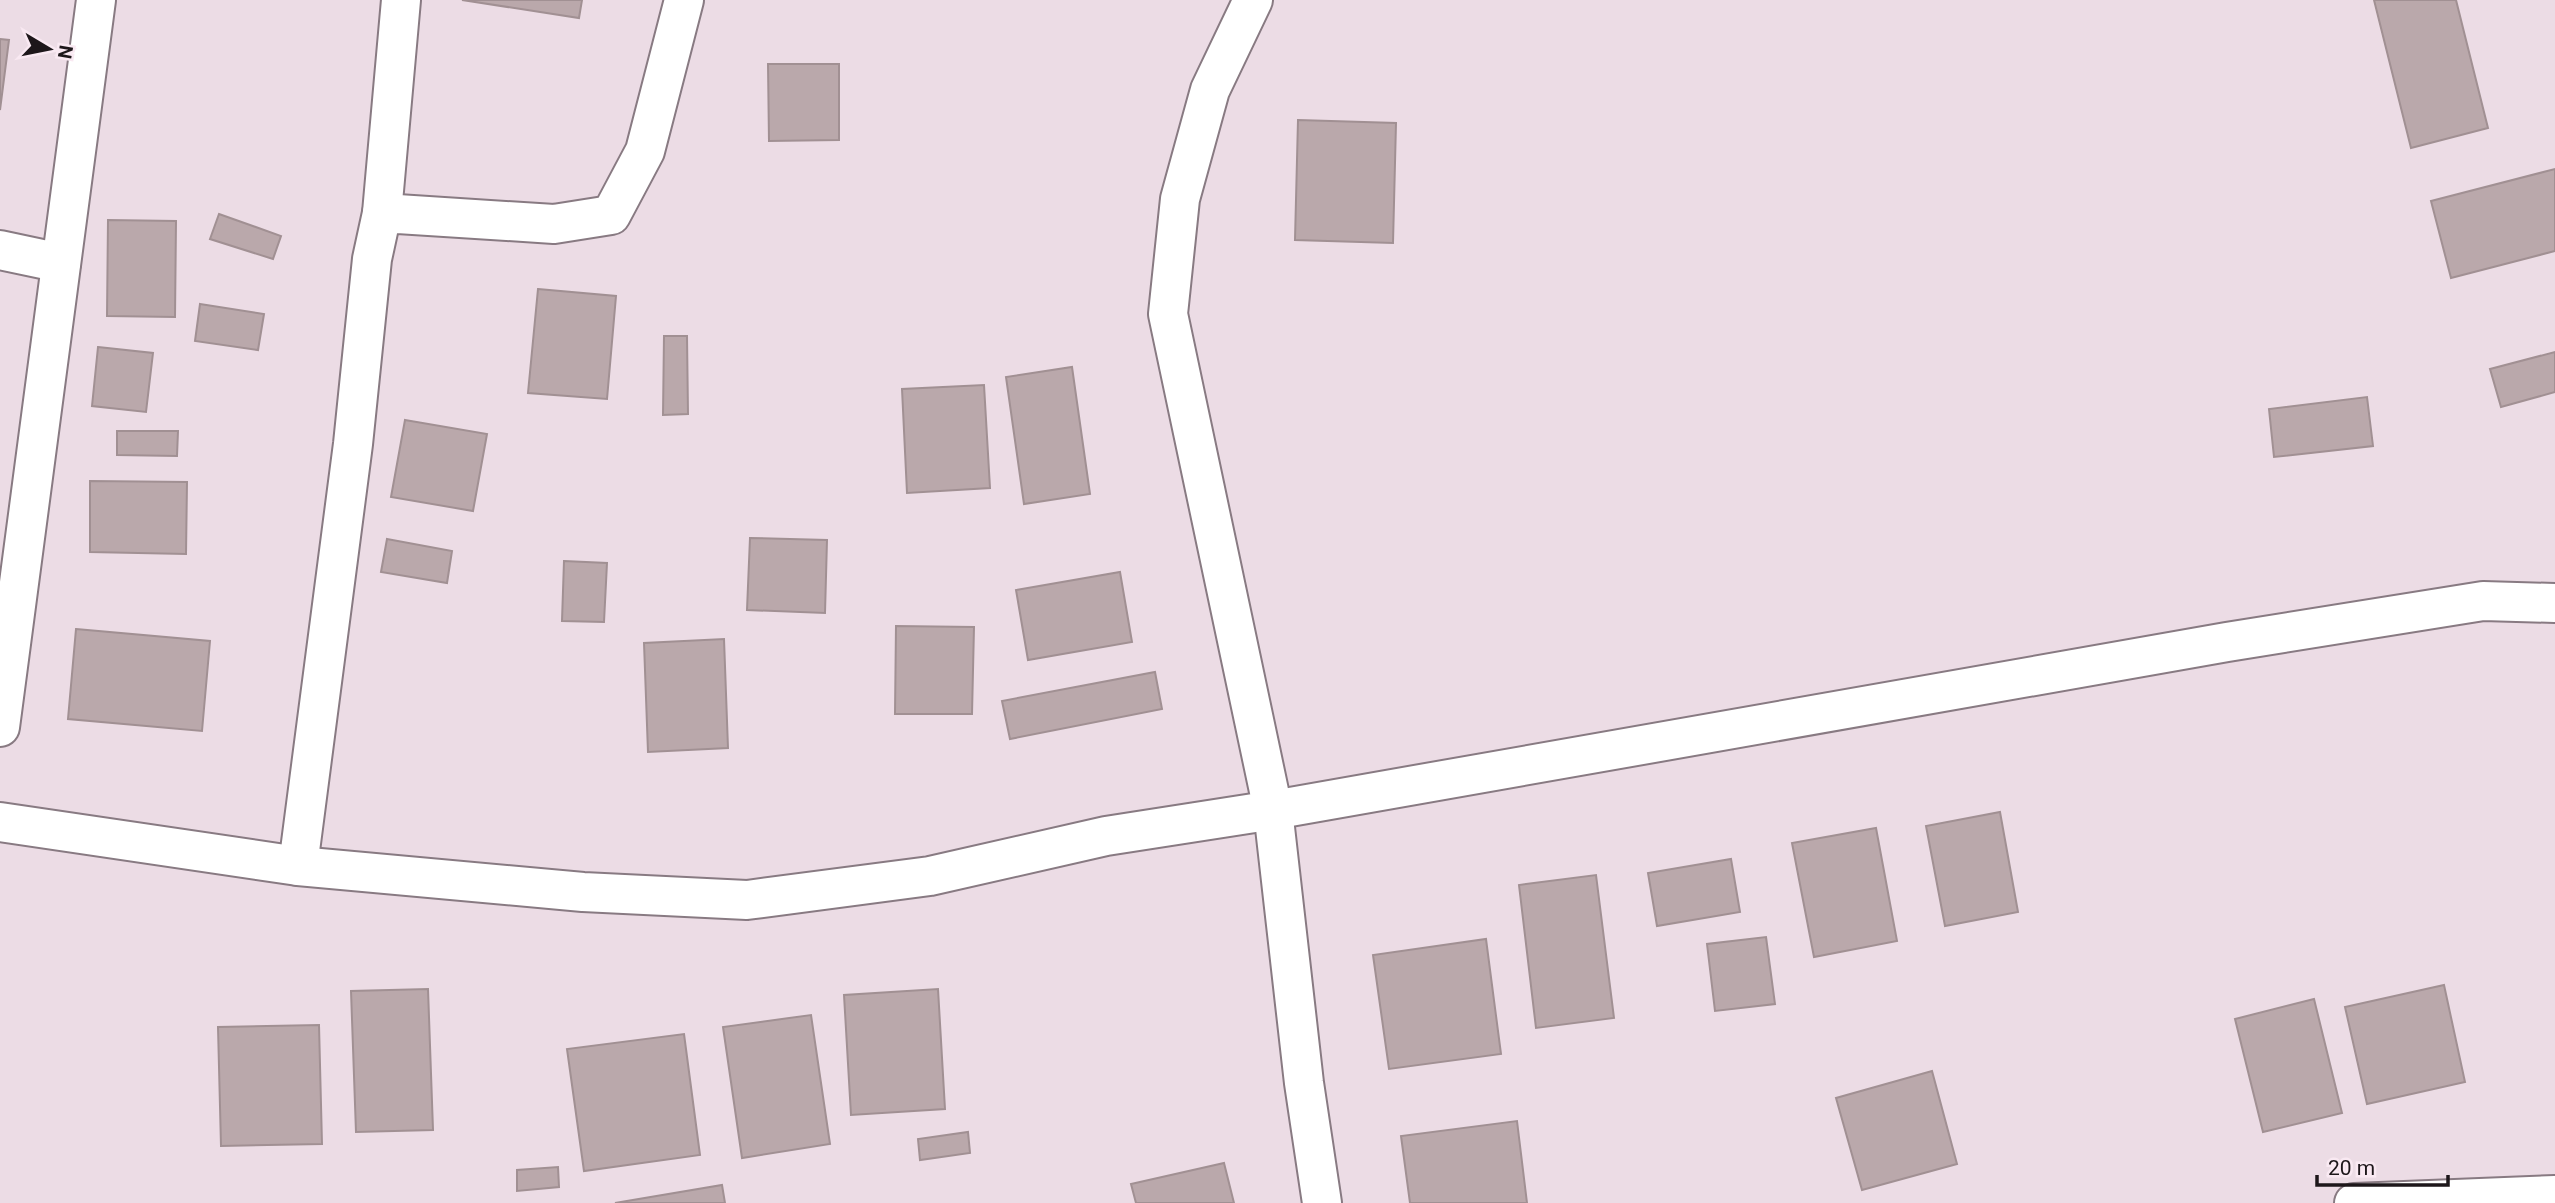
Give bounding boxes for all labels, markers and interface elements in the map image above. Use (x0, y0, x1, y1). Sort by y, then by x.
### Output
north arrow (14, 14, 84, 84)
text: N (53, 43, 78, 60)
scale bar (2317, 1144, 2448, 1188)
text: 20 m (2328, 1156, 2375, 1180)

